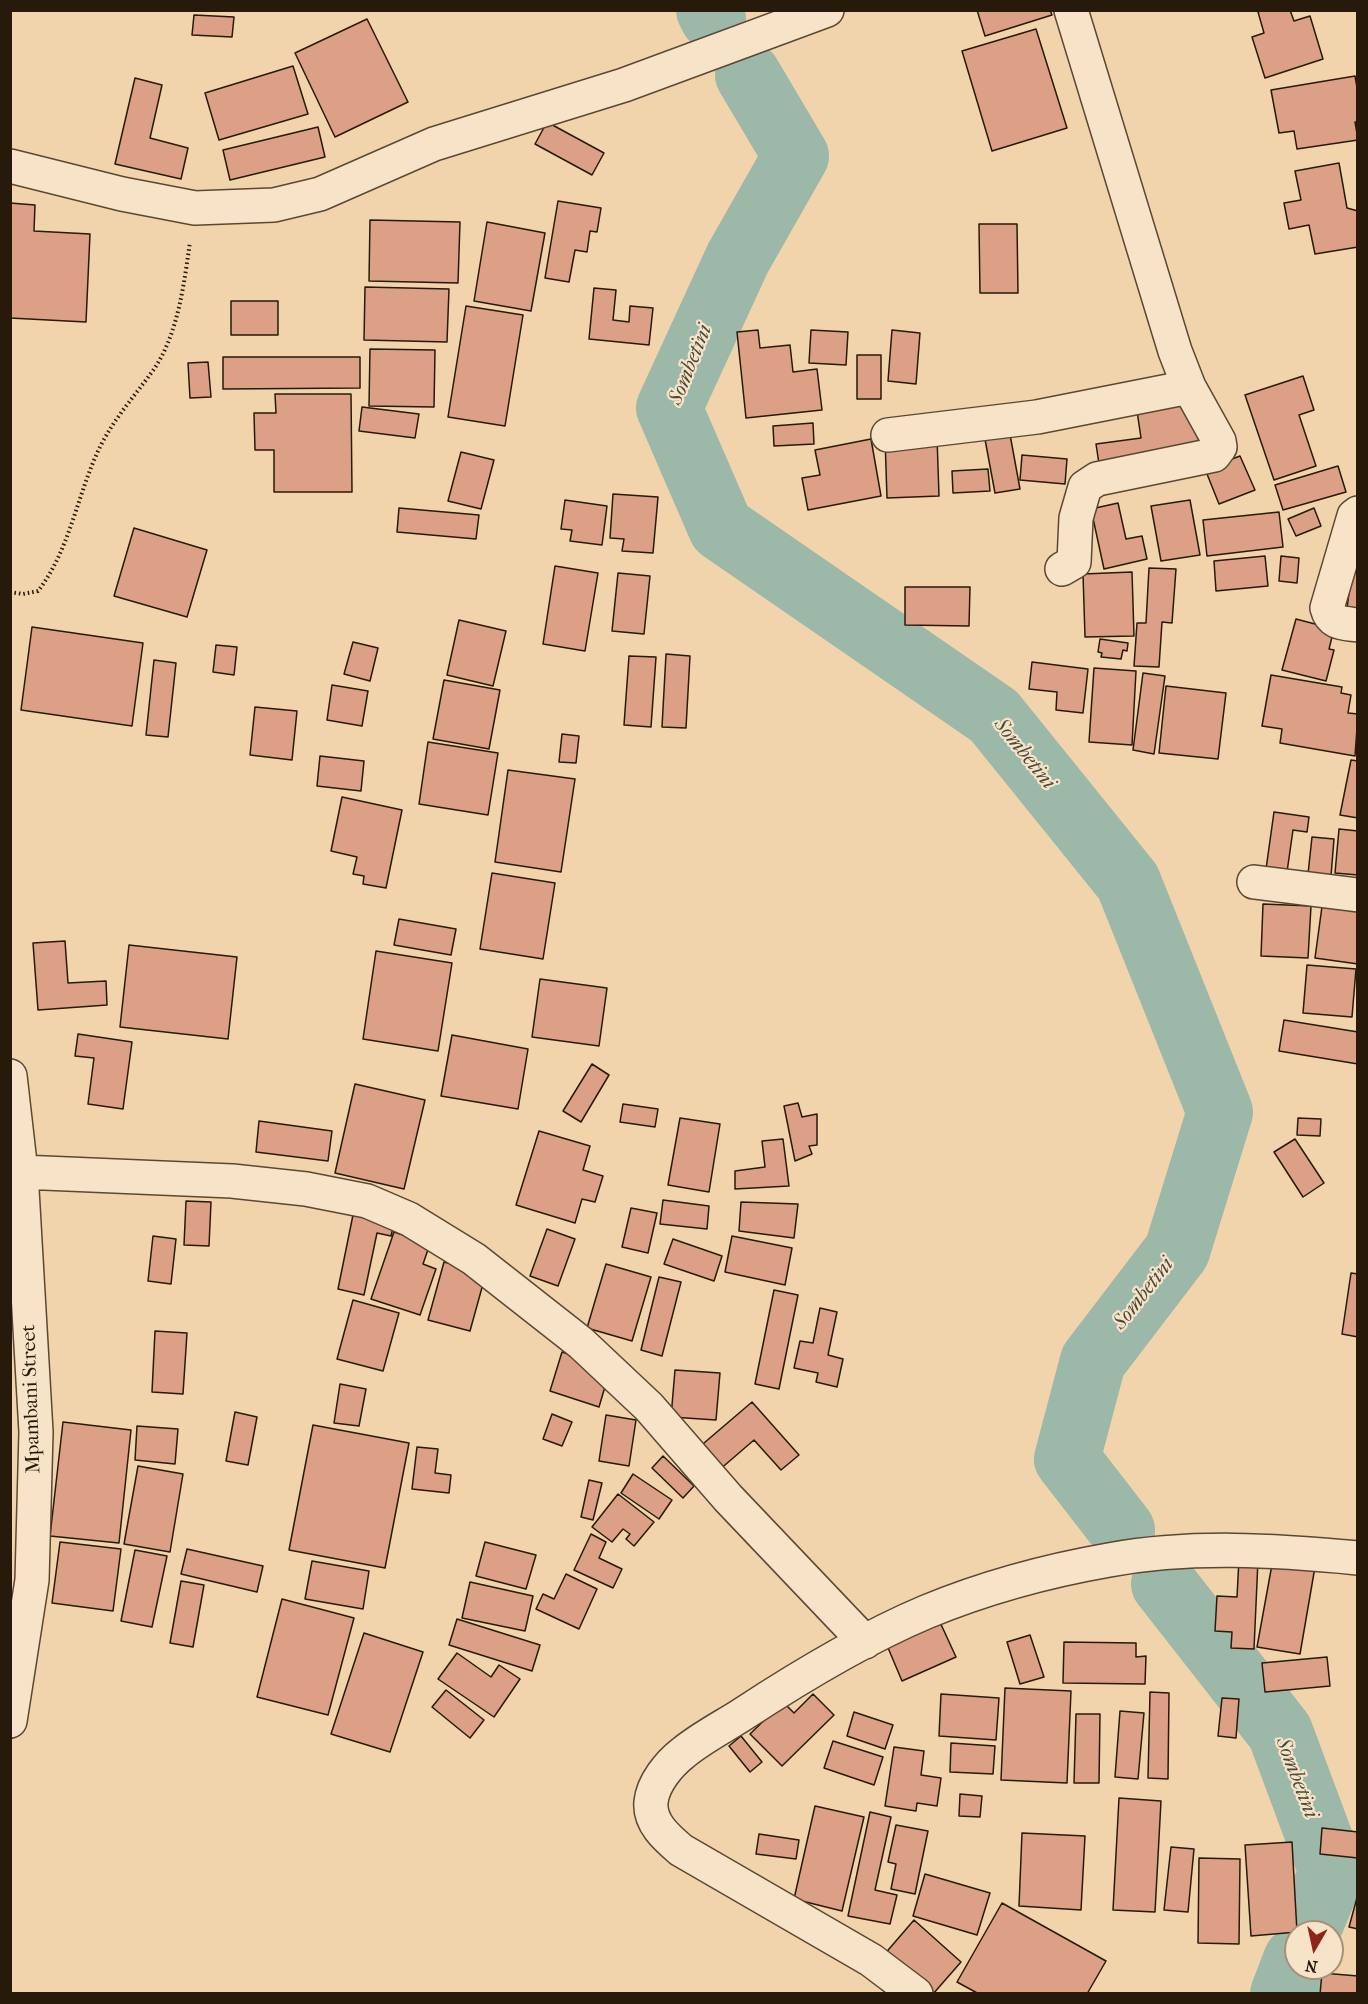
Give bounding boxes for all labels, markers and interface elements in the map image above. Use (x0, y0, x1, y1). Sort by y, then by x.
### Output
water label: Sombetini (664, 321, 718, 409)
water label: Sombetini (988, 713, 1060, 795)
water label: Sombetini (1108, 1253, 1180, 1335)
street label: Mpambani Street (17, 1324, 47, 1474)
water label: Sombetini (1269, 1734, 1323, 1822)
north arrow (1284, 1920, 1344, 1980)
text: N (1304, 1956, 1319, 1977)

